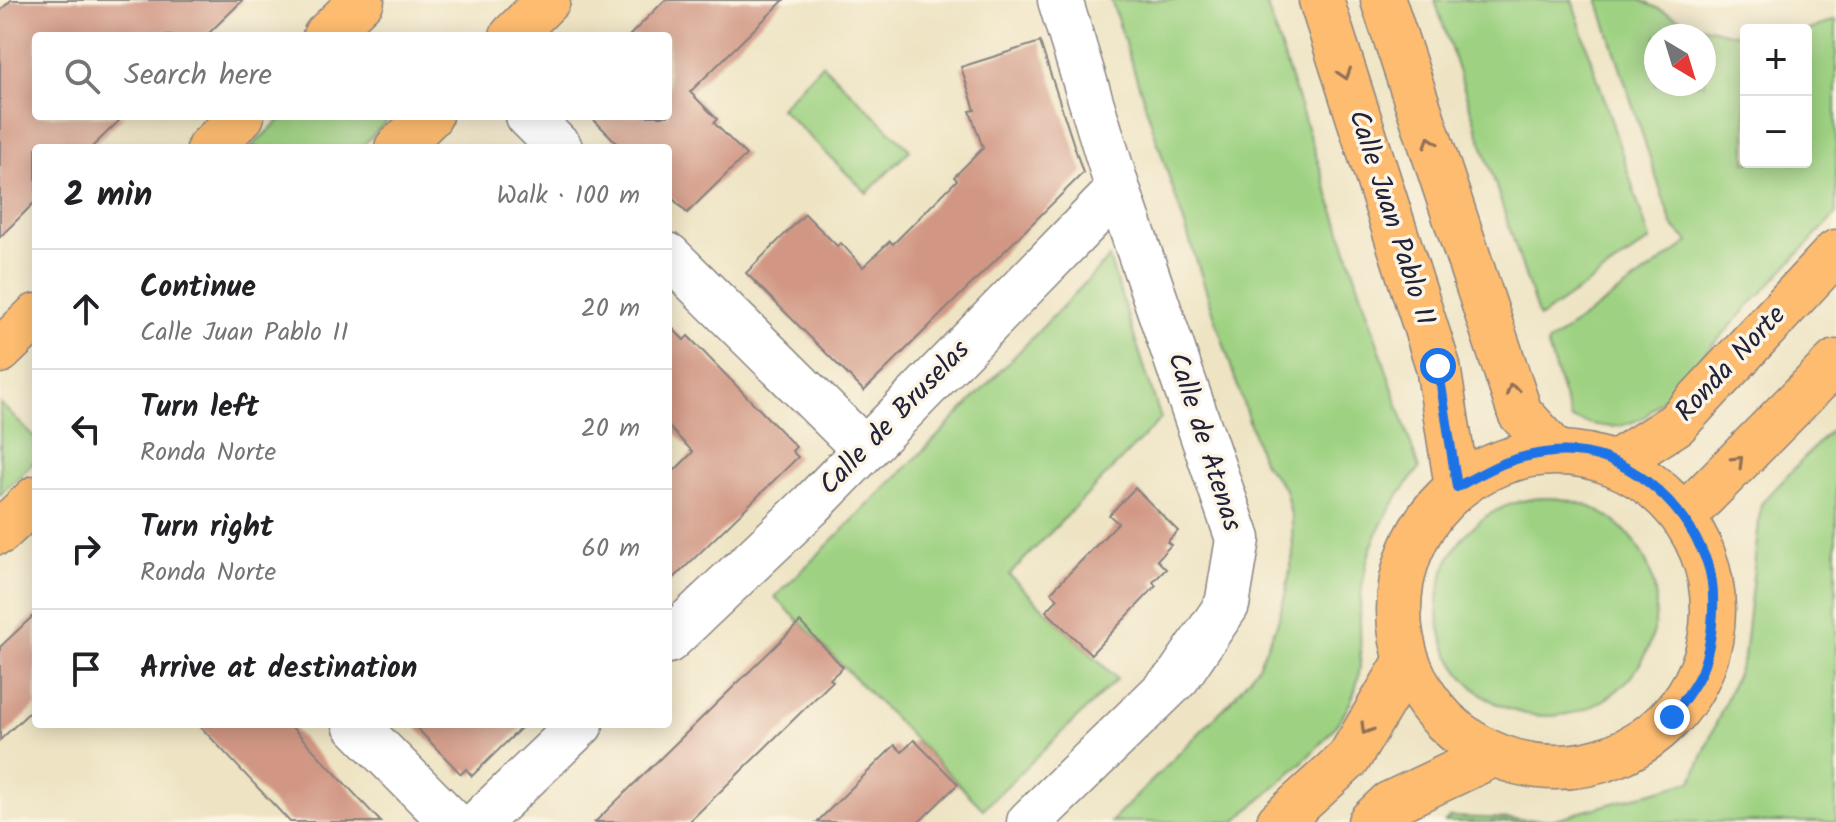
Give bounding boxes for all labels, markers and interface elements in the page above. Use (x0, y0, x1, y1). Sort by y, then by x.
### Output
north arrow (1644, 24, 1716, 96)
map controls (1740, 24, 1812, 168)
button: + (1740, 24, 1812, 96)
search box (32, 32, 672, 120)
text: Search here (124, 52, 272, 100)
icon: search (60, 54, 104, 98)
one-way arrow (1336, 67, 1352, 81)
button: − (1740, 96, 1812, 168)
street label: Calle Juan Pablo II (1335, 104, 1447, 332)
one-way arrow (1423, 136, 1439, 150)
text: 2 min (64, 169, 152, 223)
text: Walk · 100 m (497, 175, 640, 217)
text: Continue (140, 264, 256, 312)
icon: ahead (64, 287, 108, 331)
text: 20 m (581, 288, 640, 330)
street label: Ronda Norte (1665, 295, 1798, 433)
text: Calle Juan Pablo II (140, 312, 348, 354)
street label: Calle de Bruselas (809, 330, 981, 506)
street label: Calle de Atenas (1154, 347, 1254, 537)
route start (1420, 348, 1456, 384)
one-way arrow (1505, 383, 1521, 397)
text: Turn left (140, 384, 259, 432)
icon: left (64, 407, 108, 451)
text: 20 m (581, 408, 640, 450)
text: Ronda Norte (140, 432, 276, 474)
one-way arrow (1729, 456, 1744, 470)
text: Turn right (140, 504, 273, 552)
icon: right (64, 527, 108, 571)
text: 60 m (581, 528, 640, 570)
text: Ronda Norte (140, 552, 276, 594)
text: Arrive at destination (140, 645, 417, 693)
icon: arrive (64, 647, 108, 691)
route end (1654, 699, 1690, 735)
one-way arrow (1360, 720, 1376, 735)

